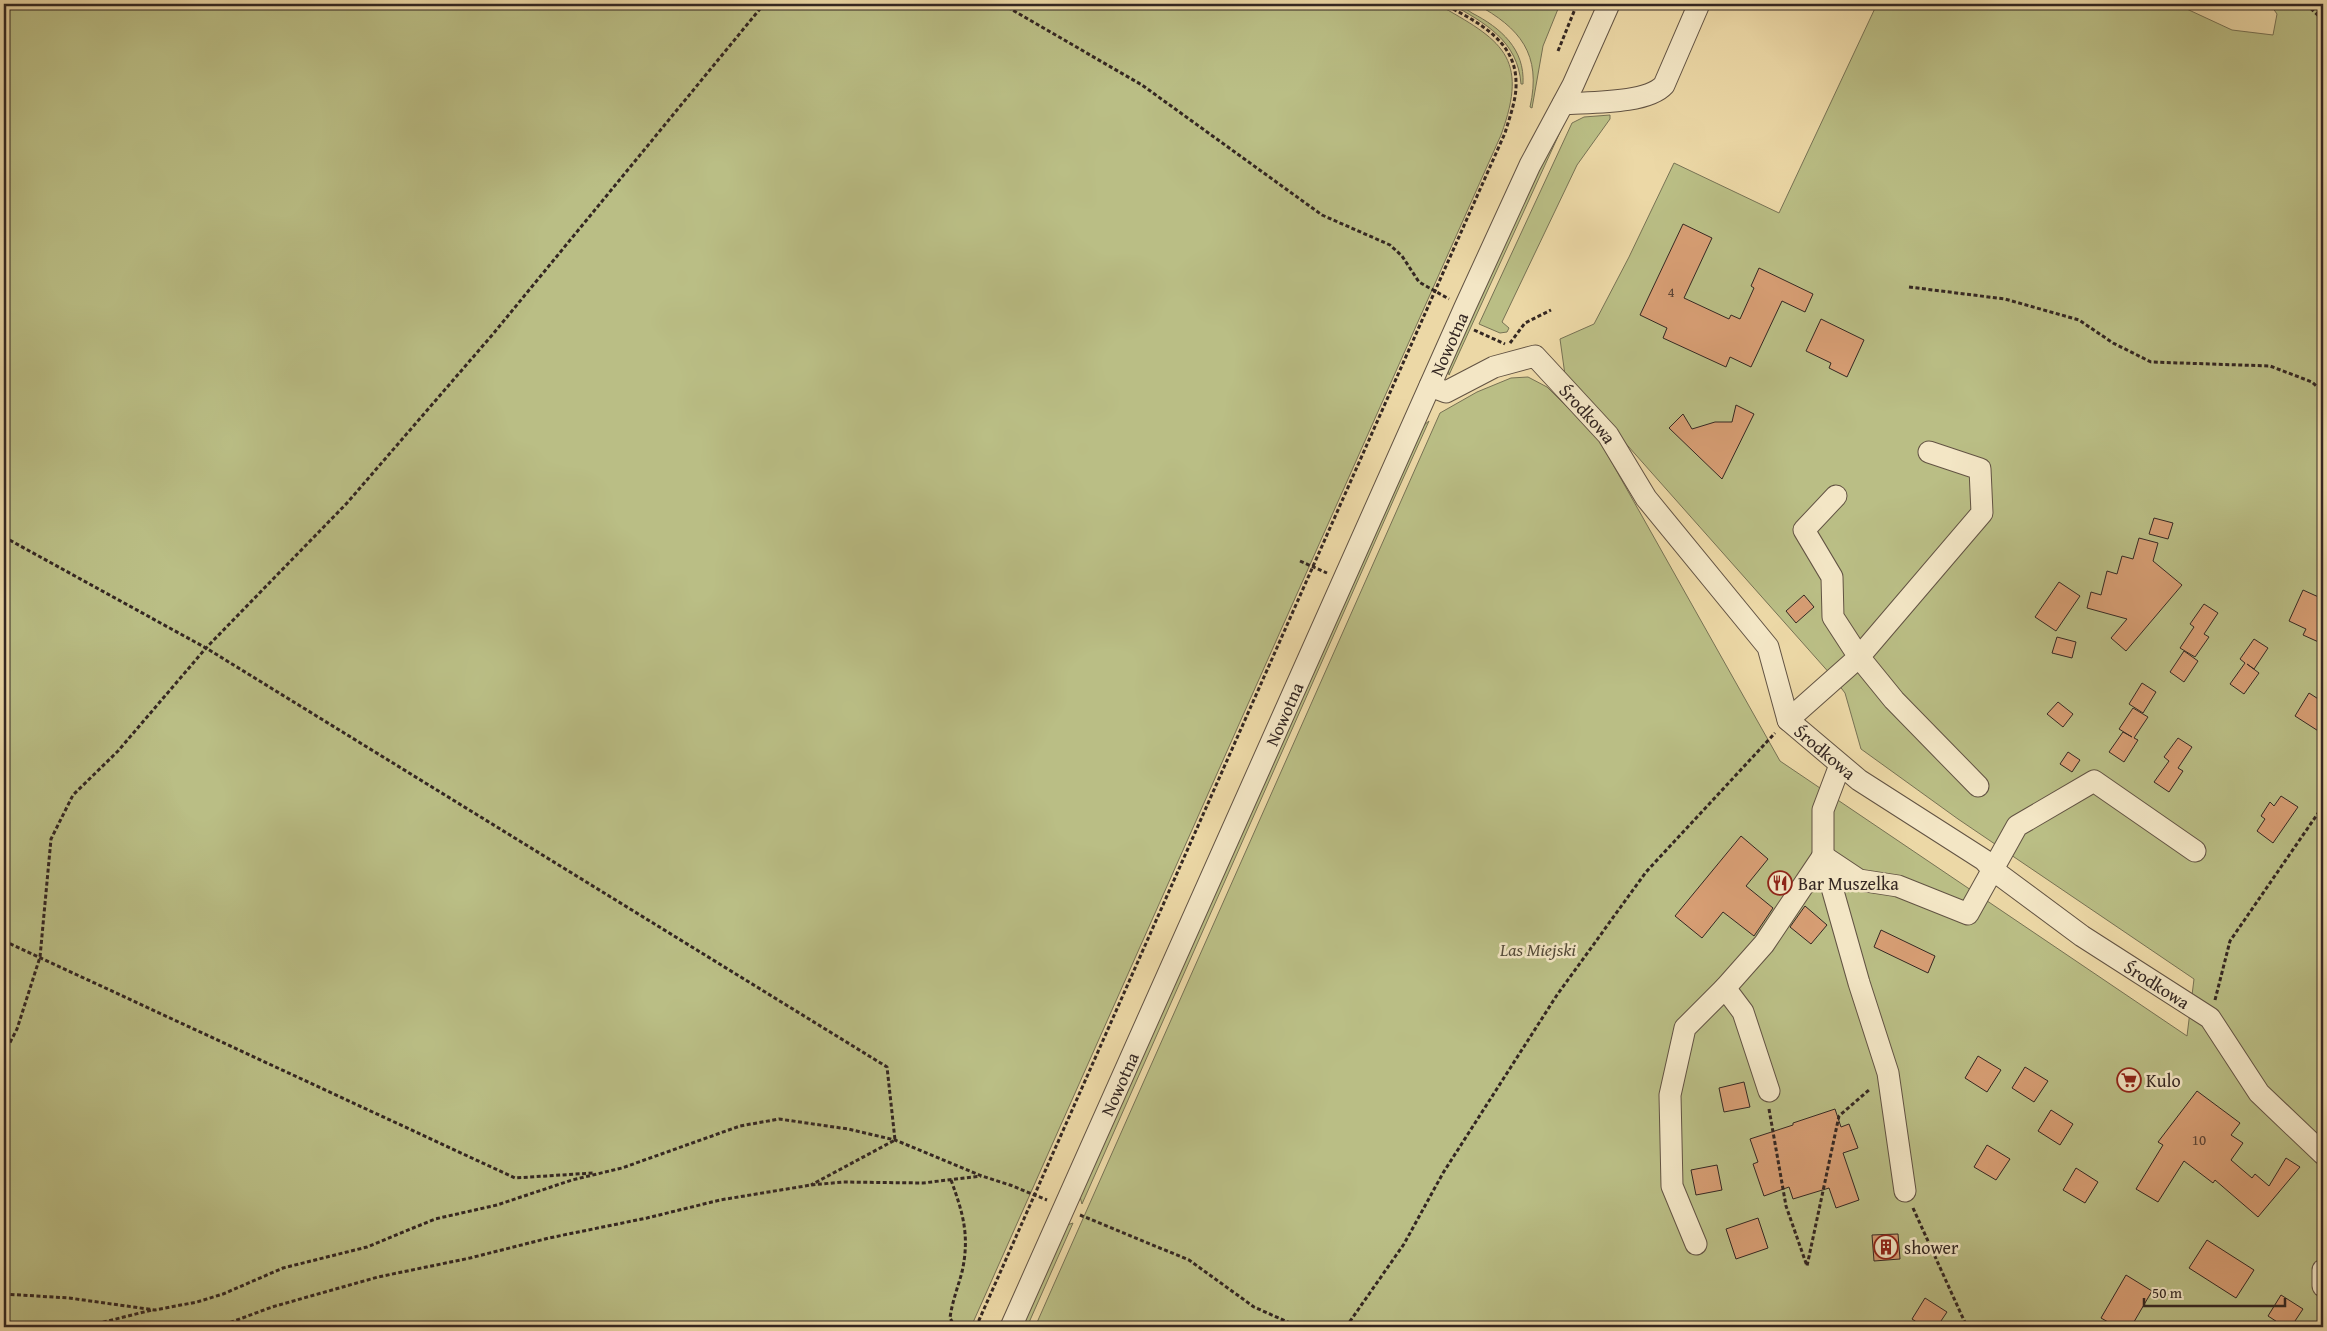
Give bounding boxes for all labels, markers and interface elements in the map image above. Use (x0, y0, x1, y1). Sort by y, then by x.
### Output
house number: 4 (1667, 281, 1675, 302)
street label: Nowotna (1423, 307, 1475, 380)
street label: Środkowa (1553, 377, 1624, 449)
street label: Nowotna (1258, 677, 1310, 750)
street label: Środkowa (1789, 718, 1863, 786)
restaurant icon: Bar Muszelka (1767, 870, 1793, 896)
place label: Bar Muszelka (1798, 870, 1899, 897)
park label: Las Miejski (1499, 936, 1576, 963)
street label: Środkowa (2119, 953, 2196, 1016)
street label: Nowotna (1093, 1047, 1145, 1120)
supermarket icon: Kulo (2116, 1067, 2142, 1093)
place label: Kulo (2146, 1067, 2181, 1094)
house number: 10 (2192, 1129, 2206, 1150)
building icon: shower (1873, 1234, 1899, 1260)
place label: shower (1904, 1234, 1959, 1261)
scale bar (2144, 1276, 2286, 1308)
text: 50 m (2152, 1282, 2183, 1303)

